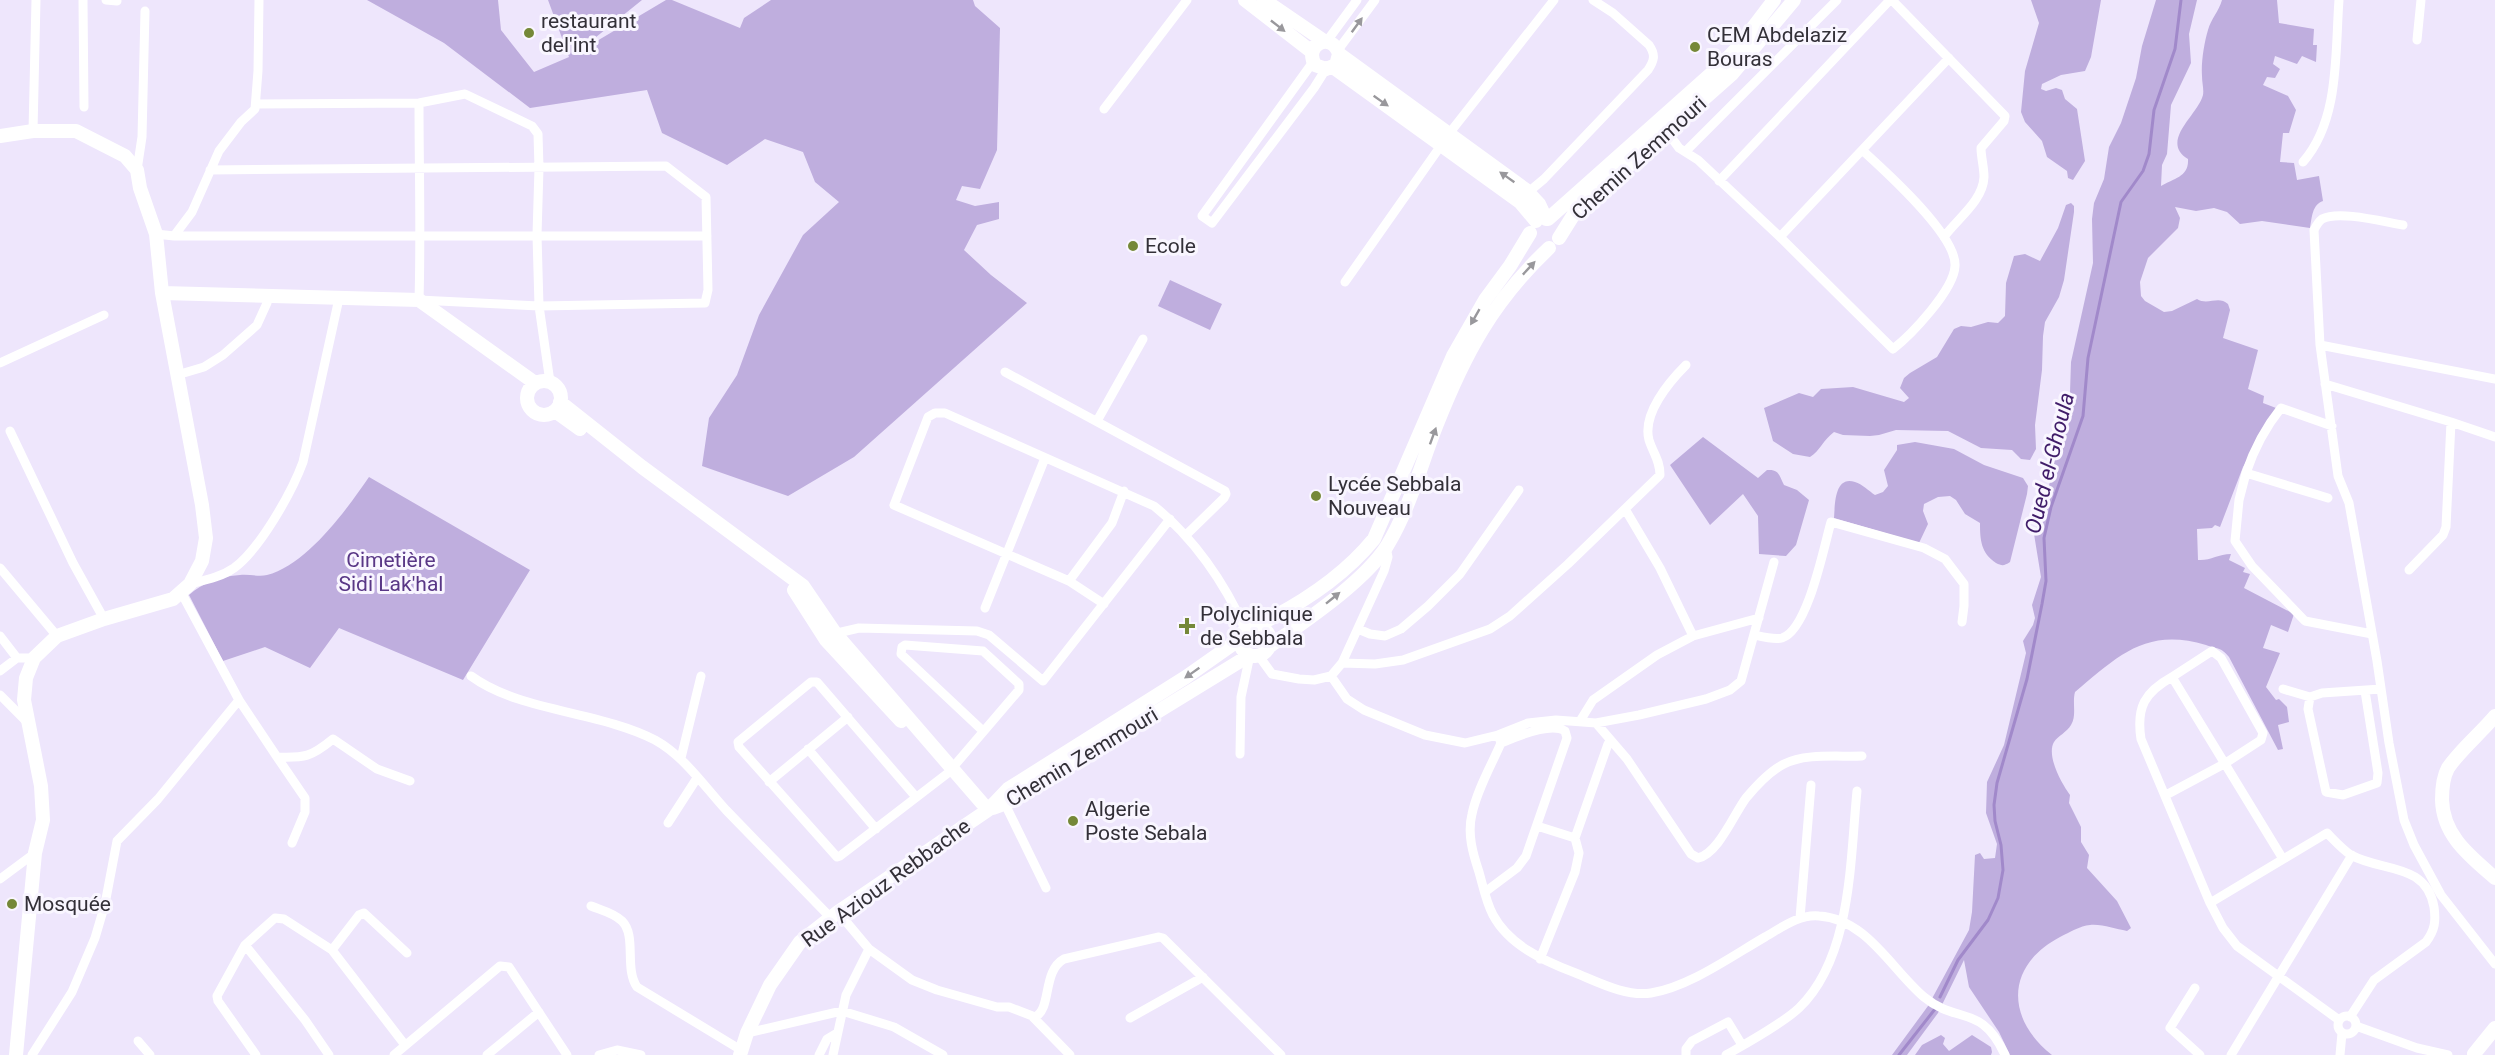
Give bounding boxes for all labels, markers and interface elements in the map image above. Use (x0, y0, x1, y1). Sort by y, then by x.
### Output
place label: restaurant del'int (541, 9, 636, 57)
one-way arrow (1350, 17, 1362, 32)
one-way arrow (1271, 19, 1286, 31)
place label: CEM Abdelaziz Bouras (1707, 23, 1847, 71)
marker: restaurant del'int (522, 26, 536, 40)
marker: CEM Abdelaziz Bouras (1688, 40, 1702, 54)
street label: Chemin Zemmouri (1567, 91, 1711, 225)
one-way arrow (1372, 95, 1388, 107)
one-way arrow (1500, 171, 1516, 183)
place label: Ecole (1145, 234, 1196, 258)
marker: Ecole (1126, 239, 1140, 253)
one-way arrow (1522, 261, 1535, 276)
one-way arrow (1470, 309, 1480, 326)
water label: Oued el-Ghoula (2020, 390, 2079, 536)
one-way arrow (1428, 427, 1438, 445)
place label: Lycée Sebbala Nouveau (1328, 472, 1461, 520)
marker: Lycée Sebbala Nouveau (1309, 489, 1323, 503)
park label: Cimetière Sidi Lak'hal (339, 548, 443, 596)
one-way arrow (1325, 592, 1341, 605)
place label: Polyclinique de Sebbala (1200, 602, 1313, 650)
marker: Polyclinique de Sebbala (1178, 617, 1196, 635)
one-way arrow (1185, 667, 1201, 679)
street label: Chemin Zemmouri (1002, 702, 1162, 812)
place label: Algerie Poste Sebala (1085, 797, 1208, 845)
street label: Rue Aziouz Rebbache (797, 814, 975, 952)
marker: Algerie Poste Sebala (1066, 814, 1080, 828)
place label: Mosquée (24, 892, 111, 916)
marker: Mosquée (5, 897, 19, 911)

